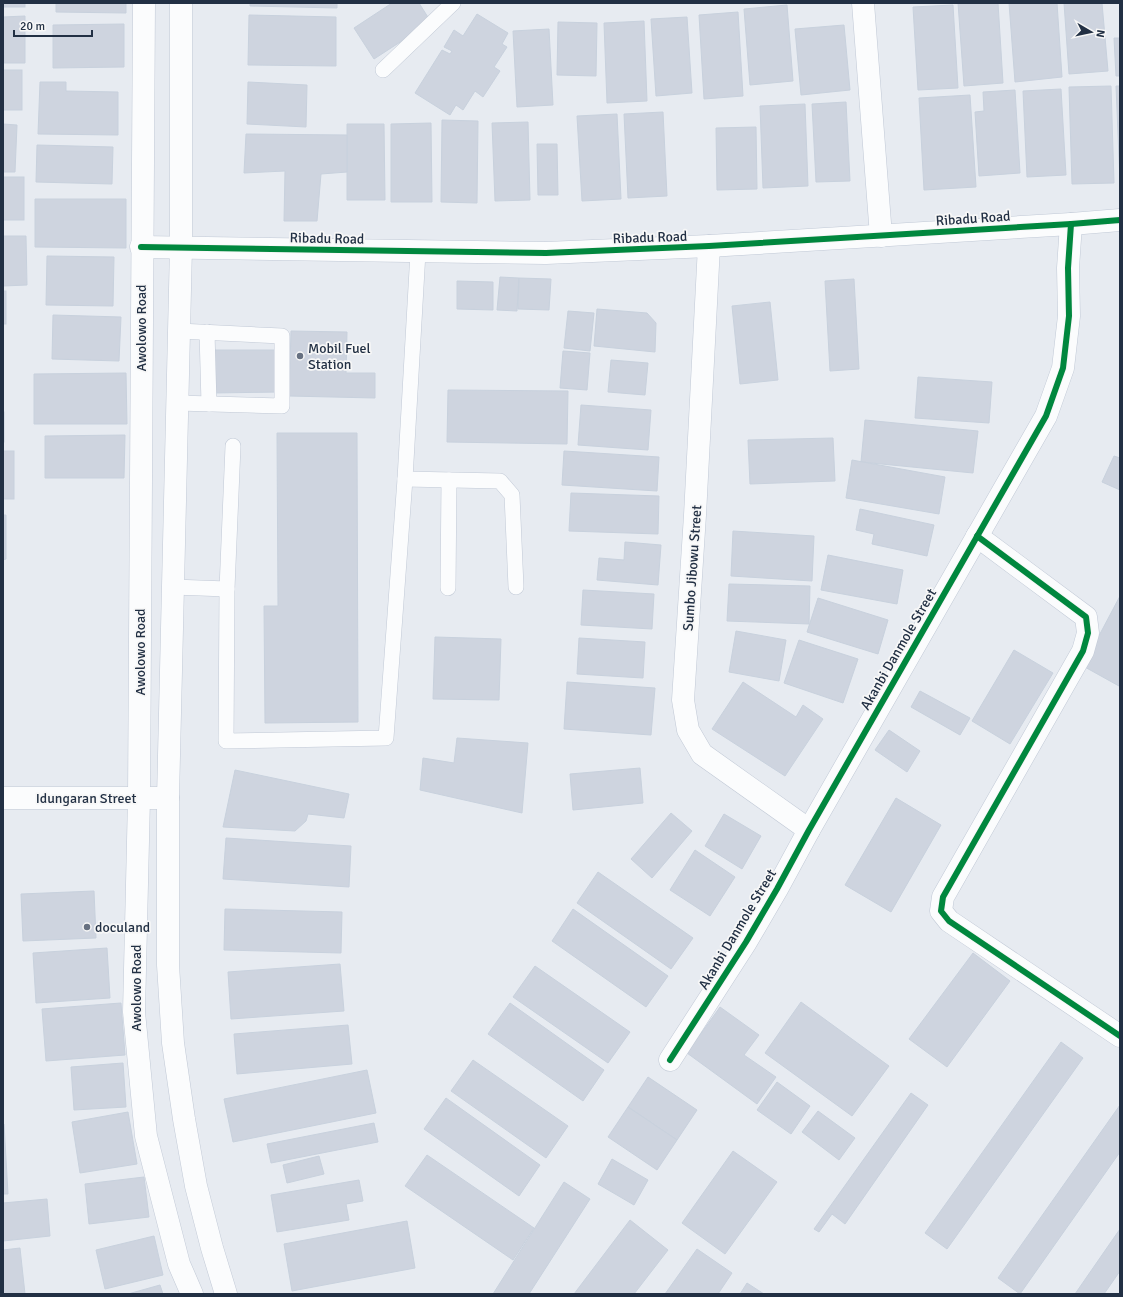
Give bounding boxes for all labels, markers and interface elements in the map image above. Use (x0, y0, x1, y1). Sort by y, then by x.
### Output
scale bar (14, 12, 92, 38)
north arrow (1071, 12, 1111, 52)
text: 20 m (20, 19, 45, 34)
text: N (1093, 29, 1107, 38)
street label: Ribadu Road (935, 207, 1011, 230)
street label: Ribadu Road (612, 228, 688, 247)
street label: Ribadu Road (289, 229, 365, 248)
street label: Awolowo Road (133, 285, 150, 371)
place label: Mobil Fuel Station (308, 340, 371, 373)
marker: Mobil Fuel Station (295, 351, 305, 361)
street label: Sumbo Jibowu Street (680, 504, 705, 632)
street label: Akanbi Danmole Street (857, 585, 940, 713)
street label: Awolowo Road (132, 609, 149, 695)
street label: Idungaran Street (36, 790, 136, 807)
street label: Akanbi Danmole Street (695, 866, 780, 992)
place label: doculand (95, 919, 150, 936)
marker: doculand (82, 922, 92, 932)
street label: Awolowo Road (128, 945, 145, 1031)

